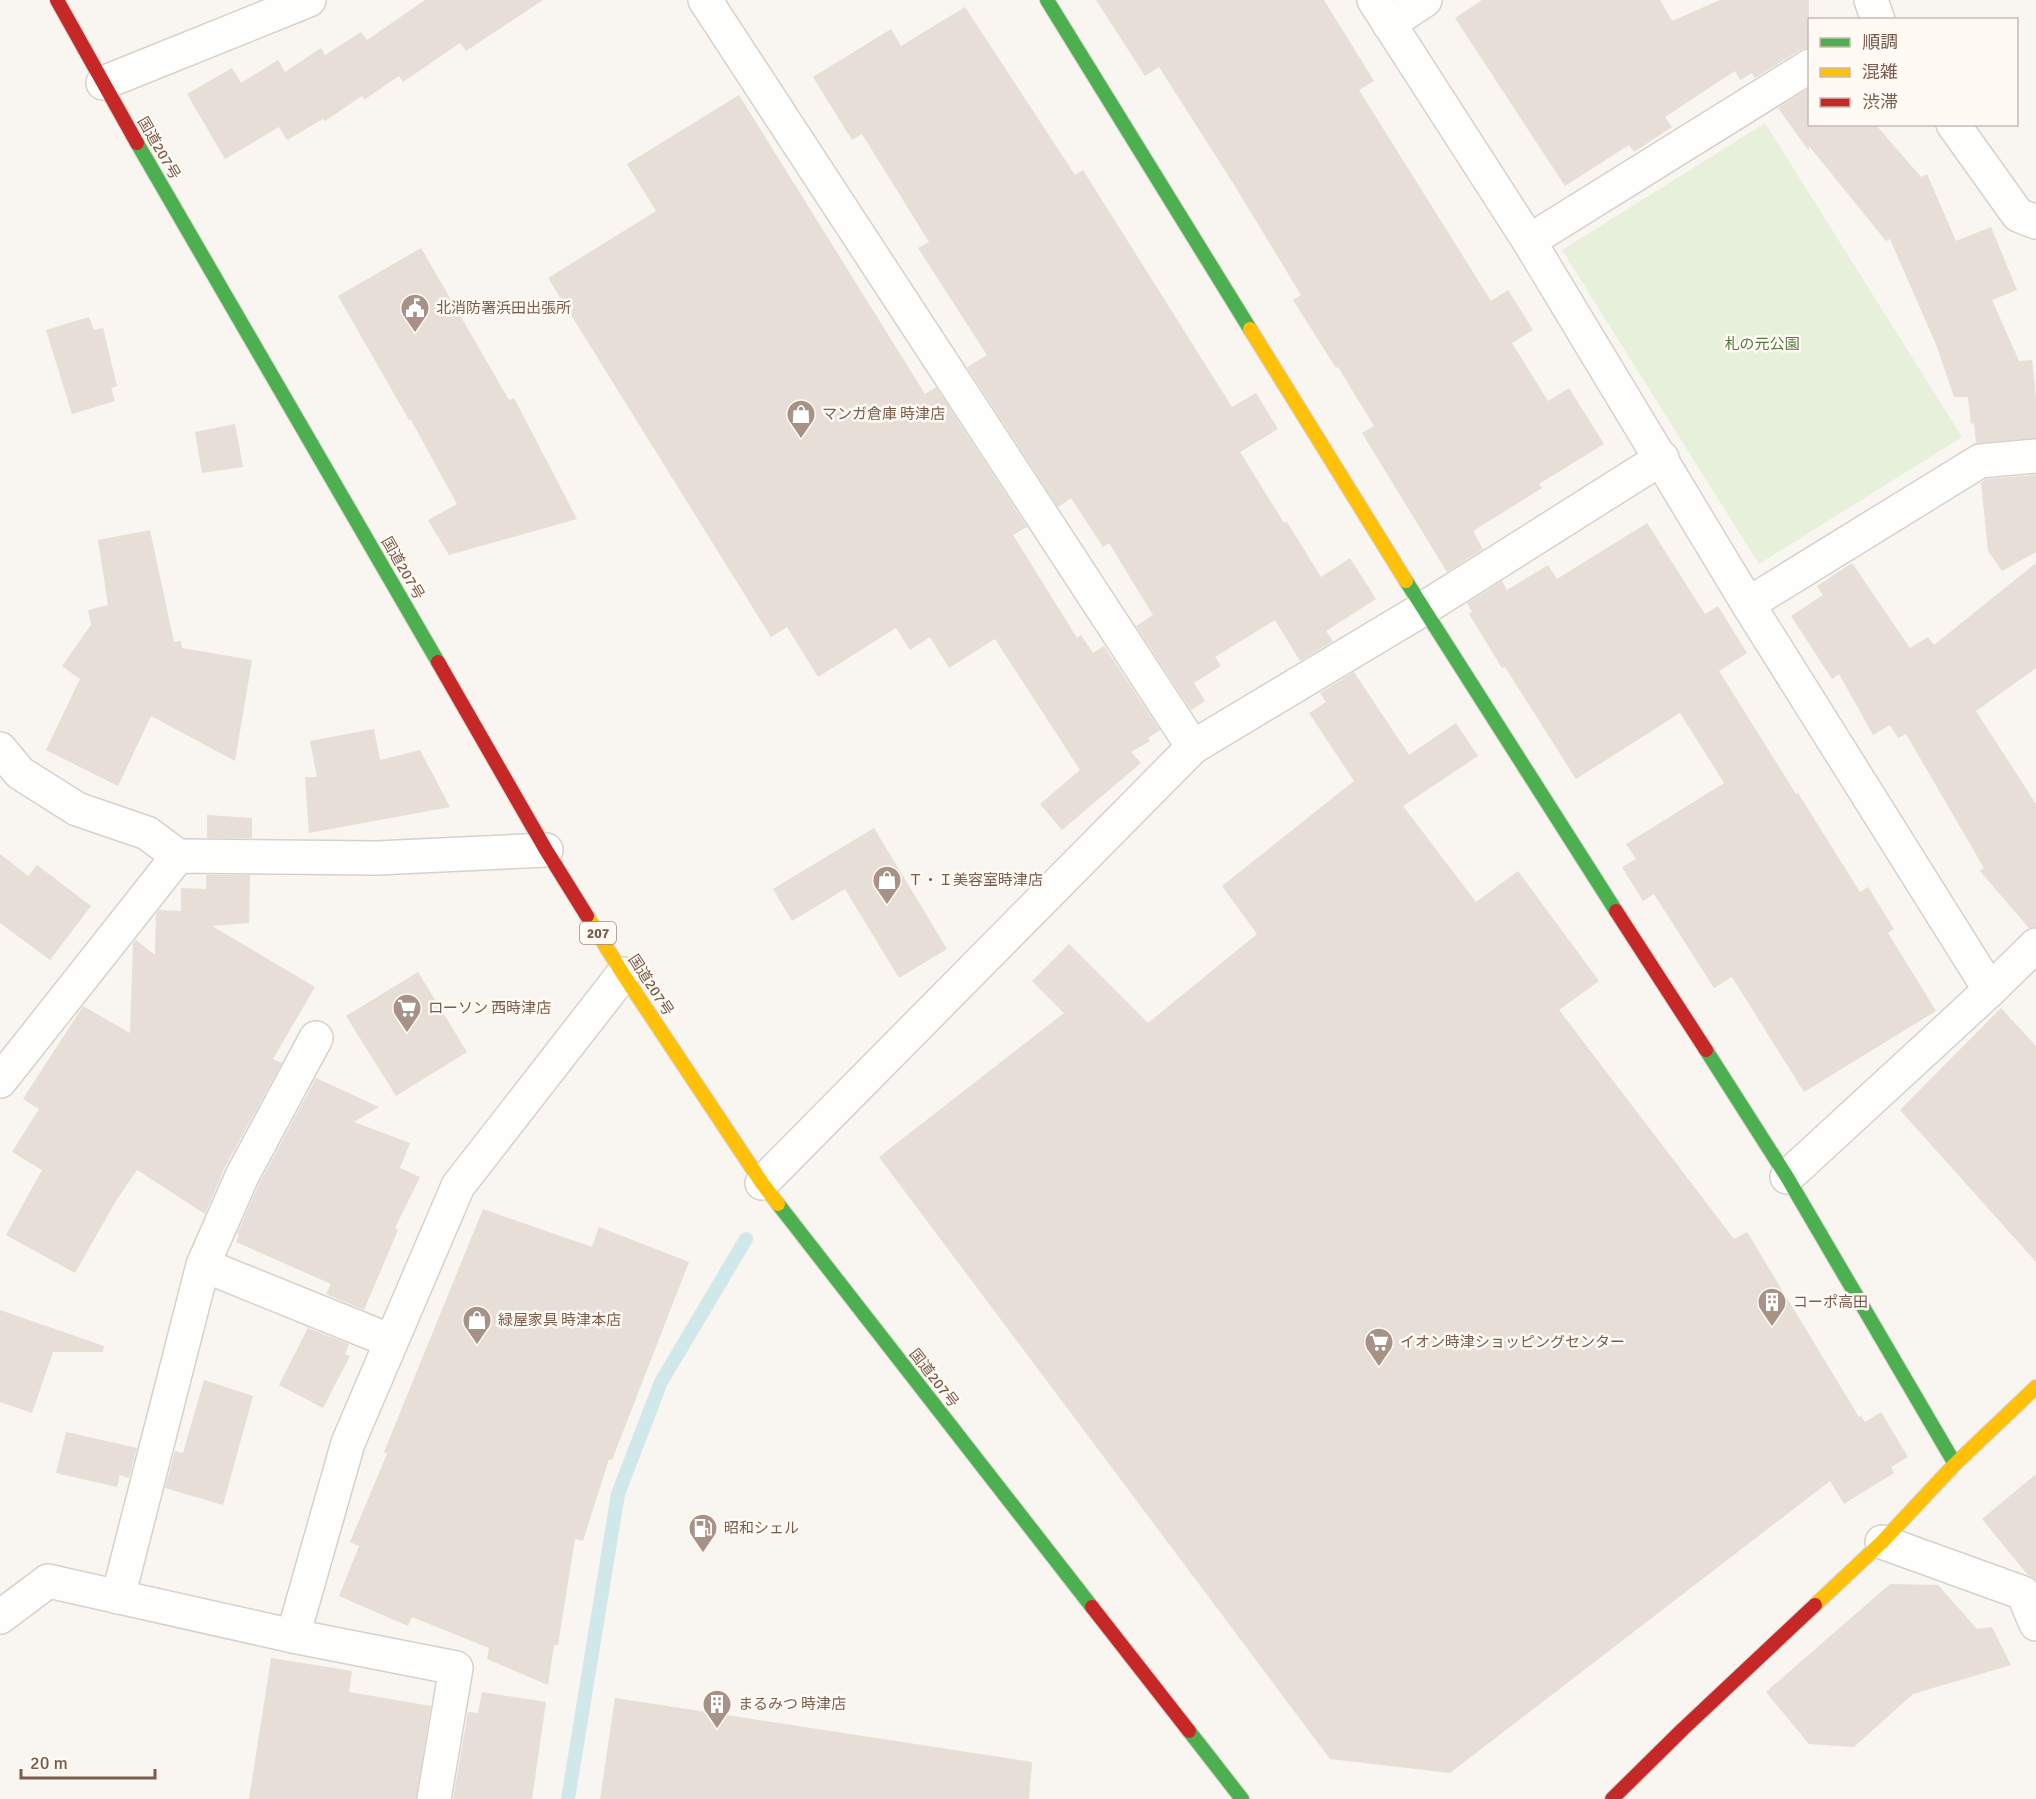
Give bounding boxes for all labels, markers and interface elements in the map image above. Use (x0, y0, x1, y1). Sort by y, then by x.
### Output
legend (1808, 18, 2018, 126)
text: 順調 (1862, 31, 1898, 53)
text: 混雑 (1862, 61, 1898, 83)
text: 渋滞 (1862, 91, 1898, 113)
street label: 国道207号 (134, 113, 184, 183)
public building icon: 北消防署浜田出張所 (399, 292, 431, 334)
place label: 北消防署浜田出張所 (436, 299, 571, 317)
park label: 札の元公園 (1724, 335, 1800, 353)
shop icon: マンガ倉庫 時津店 (785, 398, 817, 440)
place label: マンガ倉庫 時津店 (822, 405, 945, 423)
street label: 国道207号 (378, 533, 428, 603)
shop icon: Ｔ・Ｉ美容室時津店 (871, 864, 903, 906)
place label: Ｔ・Ｉ美容室時津店 (908, 871, 1043, 889)
road number: 207 (580, 922, 616, 944)
street label: 国道207号 (625, 951, 677, 1019)
supermarket icon: ローソン 西時津店 (391, 992, 423, 1034)
place label: ローソン 西時津店 (428, 999, 551, 1017)
building icon: コーポ高田 (1756, 1286, 1788, 1328)
place label: コーポ高田 (1793, 1293, 1868, 1311)
shop icon: 緑屋家具 時津本店 (461, 1304, 493, 1346)
place label: 緑屋家具 時津本店 (498, 1311, 621, 1329)
supermarket icon: イオン時津ショッピングセンター (1363, 1326, 1395, 1368)
place label: イオン時津ショッピングセンター (1400, 1333, 1625, 1351)
street label: 国道207号 (906, 1345, 962, 1411)
fuel station icon: 昭和シェル (687, 1512, 719, 1554)
place label: 昭和シェル (724, 1519, 799, 1537)
building icon: まるみつ 時津店 (701, 1688, 733, 1730)
place label: まるみつ 時津店 (738, 1695, 846, 1713)
scale bar (21, 1742, 154, 1780)
text: 20 m (30, 1752, 68, 1774)

